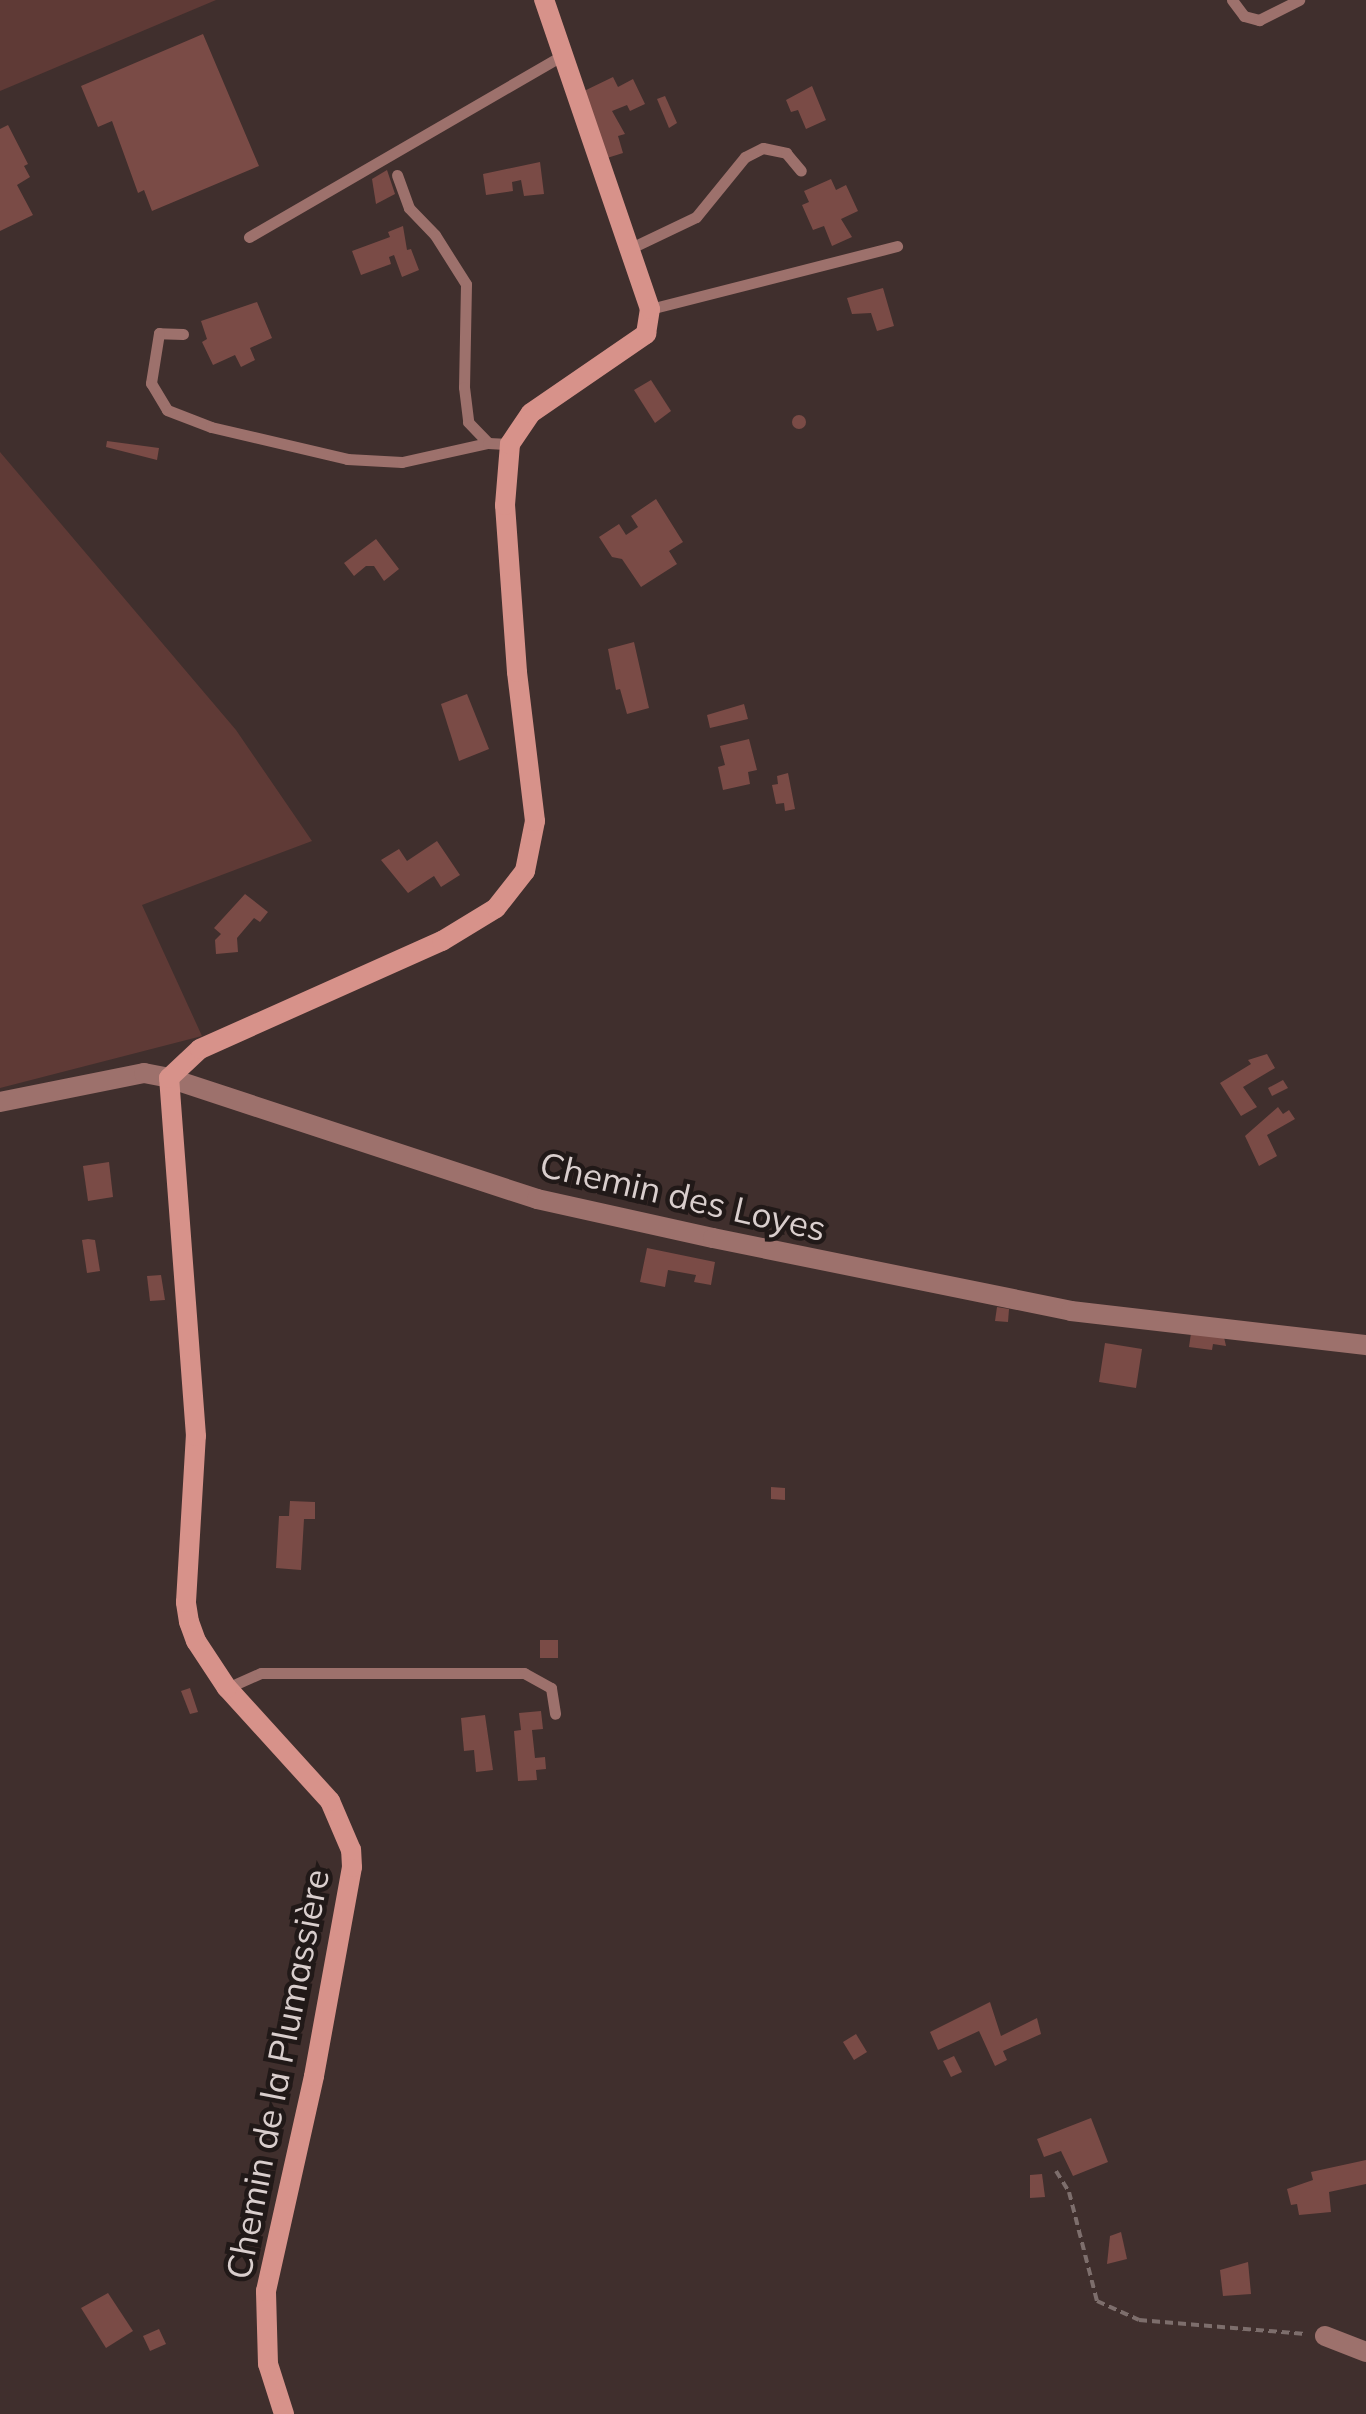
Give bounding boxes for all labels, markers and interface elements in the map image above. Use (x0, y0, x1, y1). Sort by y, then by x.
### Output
street label: Chemin des Loyes (536, 1143, 830, 1249)
street label: Chemin de la Plumassière (217, 1866, 337, 2282)

